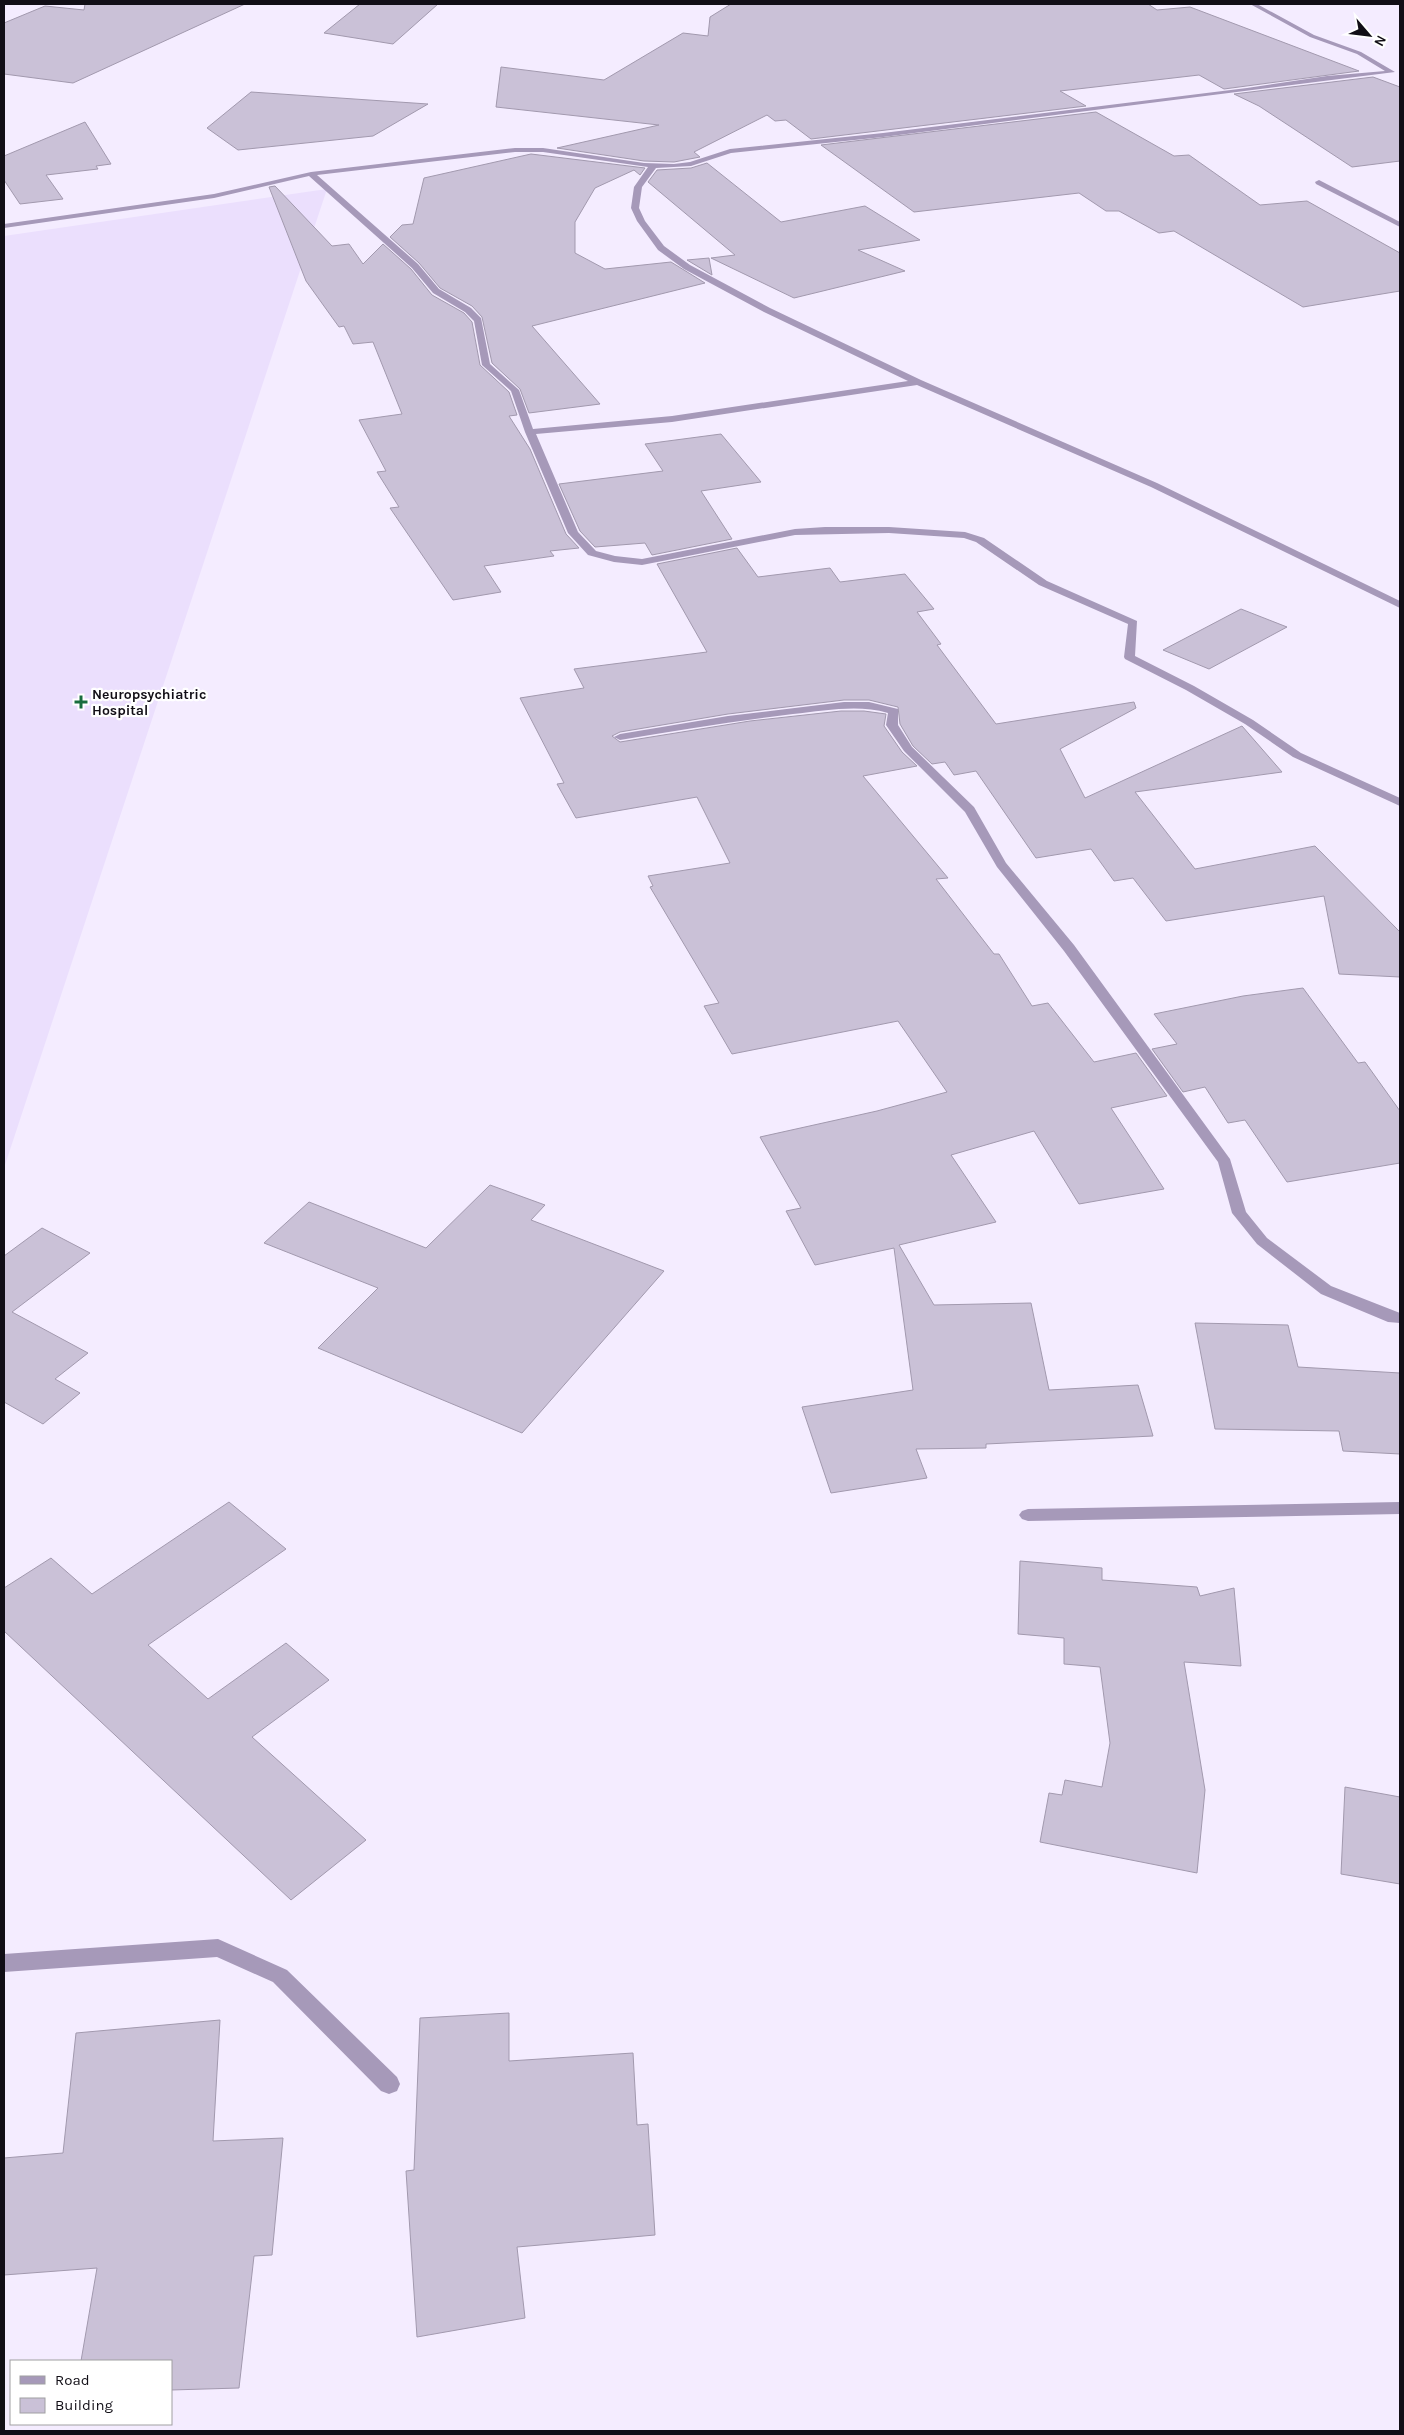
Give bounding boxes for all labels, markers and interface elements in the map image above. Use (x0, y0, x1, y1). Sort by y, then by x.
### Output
north arrow (1344, 10, 1394, 60)
text: N (1370, 32, 1390, 49)
place label: Neuropsychiatric Hospital (92, 686, 206, 719)
marker: Neuropsychiatric Hospital (74, 695, 88, 709)
legend (10, 2360, 172, 2425)
text: Road (55, 2371, 90, 2389)
text: Building (55, 2396, 113, 2414)

